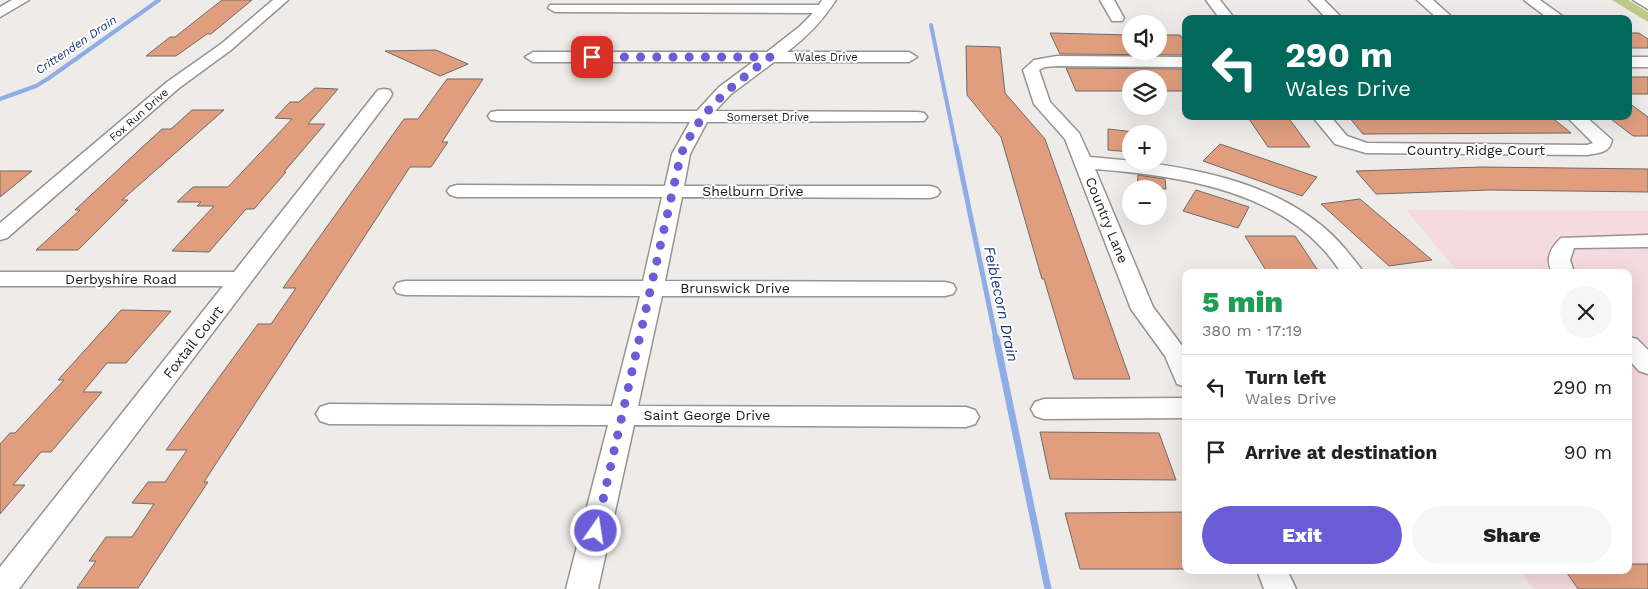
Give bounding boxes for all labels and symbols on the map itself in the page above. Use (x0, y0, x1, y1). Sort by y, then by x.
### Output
water label: Crittenden Drain (33, 13, 119, 77)
pin (571, 36, 613, 78)
street label: Wales Drive (795, 51, 857, 64)
street label: Fox Run Drive (107, 86, 171, 144)
street label: Somerset Drive (727, 111, 809, 124)
street label: Country Ridge Court (1407, 142, 1545, 158)
street label: Country Lane (1082, 175, 1132, 265)
street label: Shelburn Drive (702, 183, 804, 199)
water label: Feiblecorn Drain (980, 245, 1022, 363)
street label: Derbyshire Road (65, 271, 177, 287)
street label: Brunswick Drive (680, 280, 790, 296)
street label: Foxtail Court (160, 303, 226, 381)
street label: Saint George Drive (644, 407, 770, 423)
position arrow (569, 504, 621, 556)

